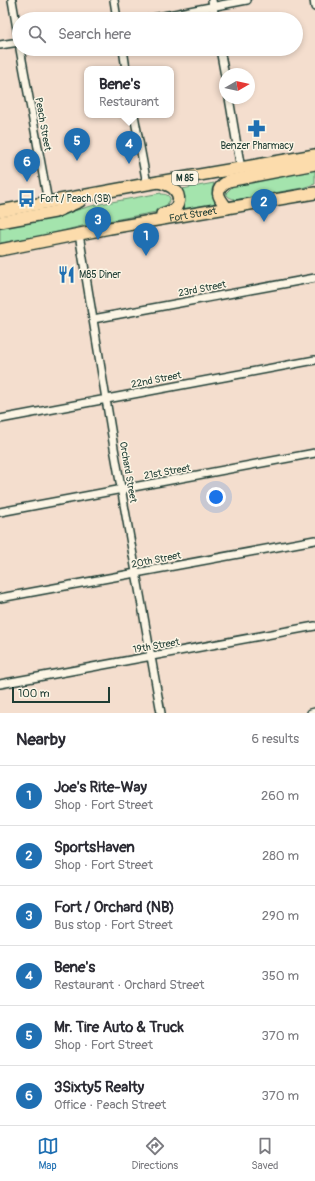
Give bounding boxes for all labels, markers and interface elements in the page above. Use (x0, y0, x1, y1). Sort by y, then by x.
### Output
search box (12, 12, 303, 56)
icon: search (26, 23, 48, 45)
text: Search here (58, 25, 131, 44)
popup (84, 66, 174, 118)
north arrow (219, 68, 255, 104)
text: Bene's (99, 75, 140, 94)
text: Restaurant (99, 94, 159, 110)
street label: Peach Street (32, 96, 54, 153)
pharmacy icon: Benzer Pharmacy (247, 118, 267, 138)
pin: 5 (64, 128, 90, 161)
pin: 4 (116, 131, 142, 164)
place label: Benzer Pharmacy (220, 140, 294, 152)
pin: 6 (14, 149, 40, 182)
road number: M 85 (172, 171, 198, 185)
bus stop icon: Fort / Peach (SB) (17, 188, 37, 208)
pin: 2 (251, 189, 277, 222)
place label: Fort / Peach (SB) (40, 193, 112, 205)
street label: Fort Street (168, 205, 218, 225)
pin: 3 (85, 207, 111, 240)
pin: 1 (133, 223, 159, 256)
restaurant icon: M85 Diner (56, 264, 76, 284)
place label: M85 Diner (79, 269, 121, 281)
street label: 23rd Street (177, 278, 228, 299)
street label: 22nd Street (130, 369, 183, 391)
street label: Orchard Street (117, 441, 139, 505)
street label: 21st Street (143, 462, 192, 482)
your location (206, 487, 226, 507)
street label: 20th Street (130, 549, 183, 571)
street label: 19th Street (132, 636, 181, 656)
scale bar (12, 685, 110, 704)
text: 100 m (18, 687, 49, 700)
text: Nearby (16, 729, 65, 750)
text: 6 results (252, 731, 299, 747)
text: Joe's Rite-Way (54, 778, 147, 797)
text: 1 (26, 788, 32, 804)
text: 260 m (261, 788, 299, 804)
text: Shop · Fort Street (54, 797, 153, 813)
text: SportsHaven (54, 838, 135, 857)
text: 2 (25, 848, 33, 864)
text: 280 m (262, 848, 299, 864)
text: Shop · Fort Street (54, 857, 153, 873)
text: Fort / Orchard (NB) (54, 898, 174, 917)
text: 3 (25, 908, 33, 924)
text: 290 m (262, 908, 299, 924)
text: Bus stop · Fort Street (54, 917, 173, 933)
text: Bene's (54, 958, 95, 977)
text: 4 (25, 968, 33, 984)
text: 350 m (261, 968, 299, 984)
text: Restaurant · Orchard Street (54, 977, 204, 993)
text: Mr. Tire Auto & Truck (54, 1018, 184, 1037)
text: 5 (25, 1028, 33, 1044)
text: 370 m (262, 1028, 299, 1044)
text: Shop · Fort Street (54, 1037, 153, 1053)
text: 3Sixty5 Realty (54, 1078, 144, 1097)
text: 6 (25, 1088, 33, 1104)
text: 370 m (262, 1088, 299, 1104)
text: Office · Peach Street (54, 1097, 166, 1113)
tab: Map (37, 1135, 59, 1172)
tab: Directions (132, 1135, 178, 1172)
tab: Saved (251, 1135, 278, 1172)

